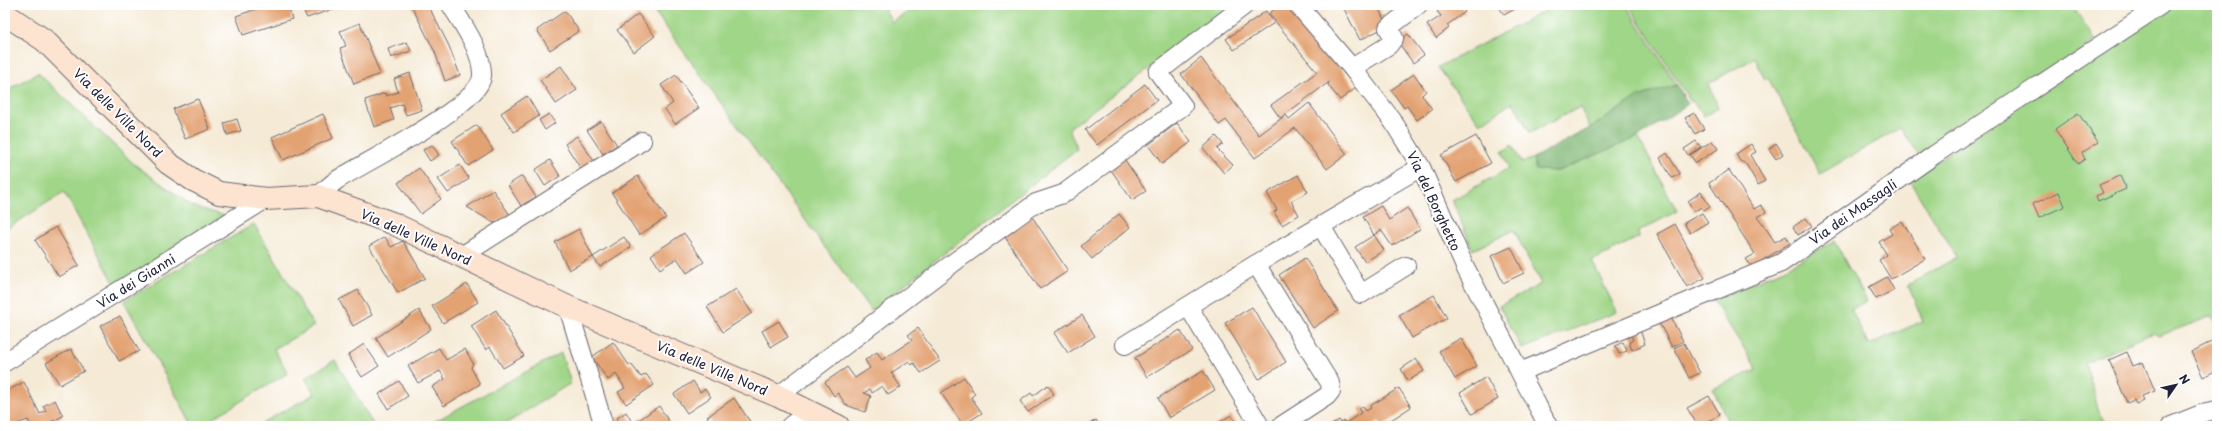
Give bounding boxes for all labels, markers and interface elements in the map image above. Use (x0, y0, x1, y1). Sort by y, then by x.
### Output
street label: Via delle Ville Nord (69, 64, 167, 162)
street label: Via del Borghetto (1403, 148, 1466, 254)
street label: Via dei Massagli (1805, 174, 1900, 249)
street label: Via delle Ville Nord (358, 204, 475, 269)
street label: Via dei Gianni (93, 249, 179, 312)
street label: Via delle Ville Nord (654, 335, 771, 400)
north arrow (2156, 365, 2196, 405)
text: N (2175, 371, 2194, 388)

